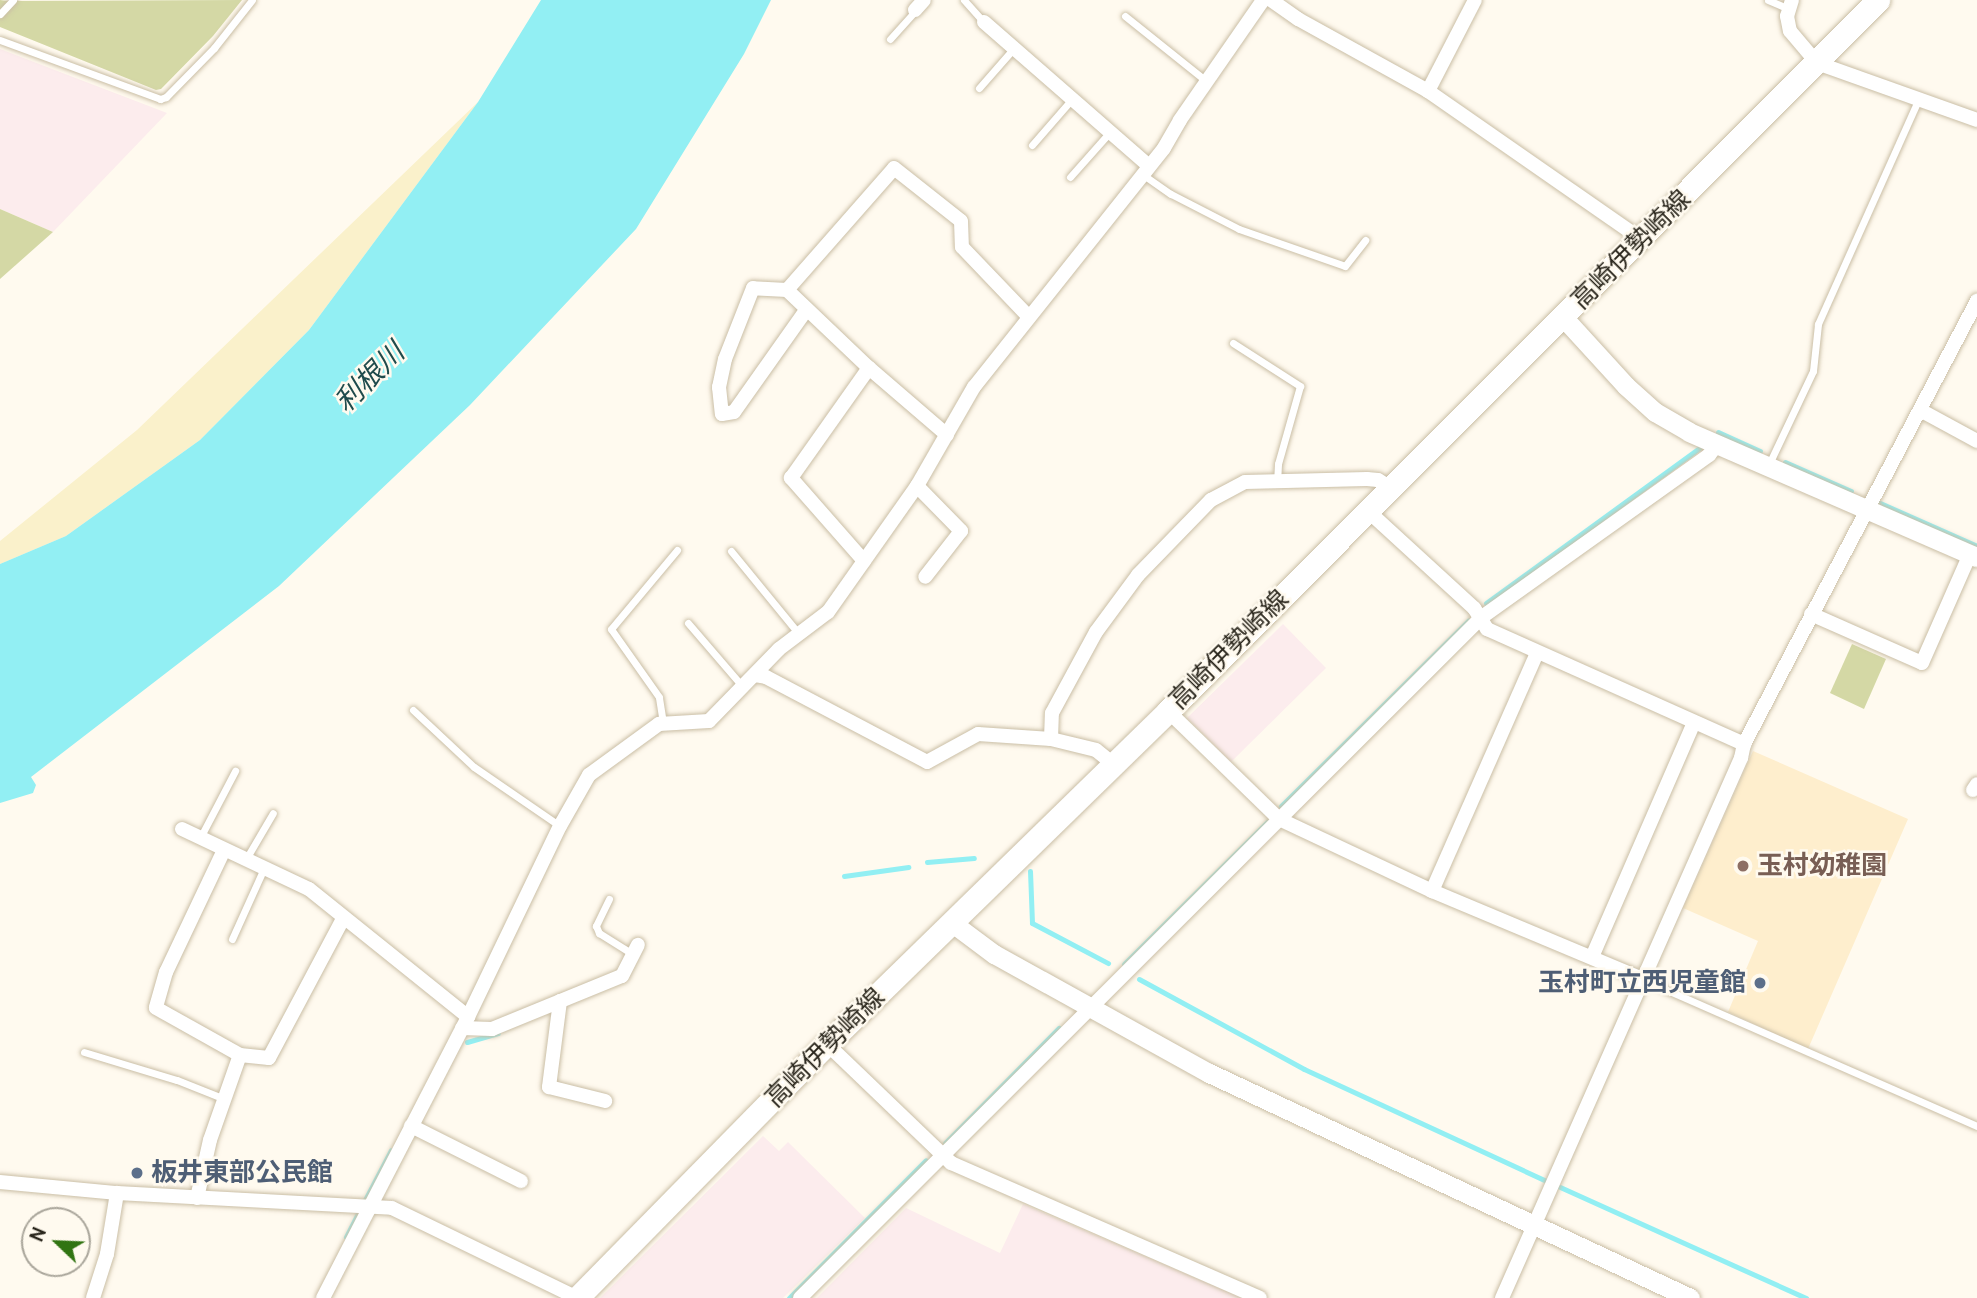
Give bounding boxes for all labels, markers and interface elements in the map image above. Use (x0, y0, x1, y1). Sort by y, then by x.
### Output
street label: 高崎伊勢崎線 (1565, 184, 1697, 316)
water label: 利根川 (327, 335, 411, 419)
street label: 高崎伊勢崎線 (1163, 584, 1295, 716)
place label: 玉村幼稚園 (1757, 850, 1887, 882)
marker: 玉村幼稚園 (1735, 858, 1751, 874)
place label: 玉村町立西児童館 (1538, 967, 1746, 999)
marker: 玉村町立西児童館 (1752, 975, 1768, 991)
street label: 高崎伊勢崎線 (759, 982, 891, 1114)
place label: 板井東部公民館 (151, 1157, 333, 1189)
marker: 板井東部公民館 (129, 1165, 145, 1181)
north arrow (21, 1207, 91, 1277)
text: N (25, 1224, 51, 1245)

